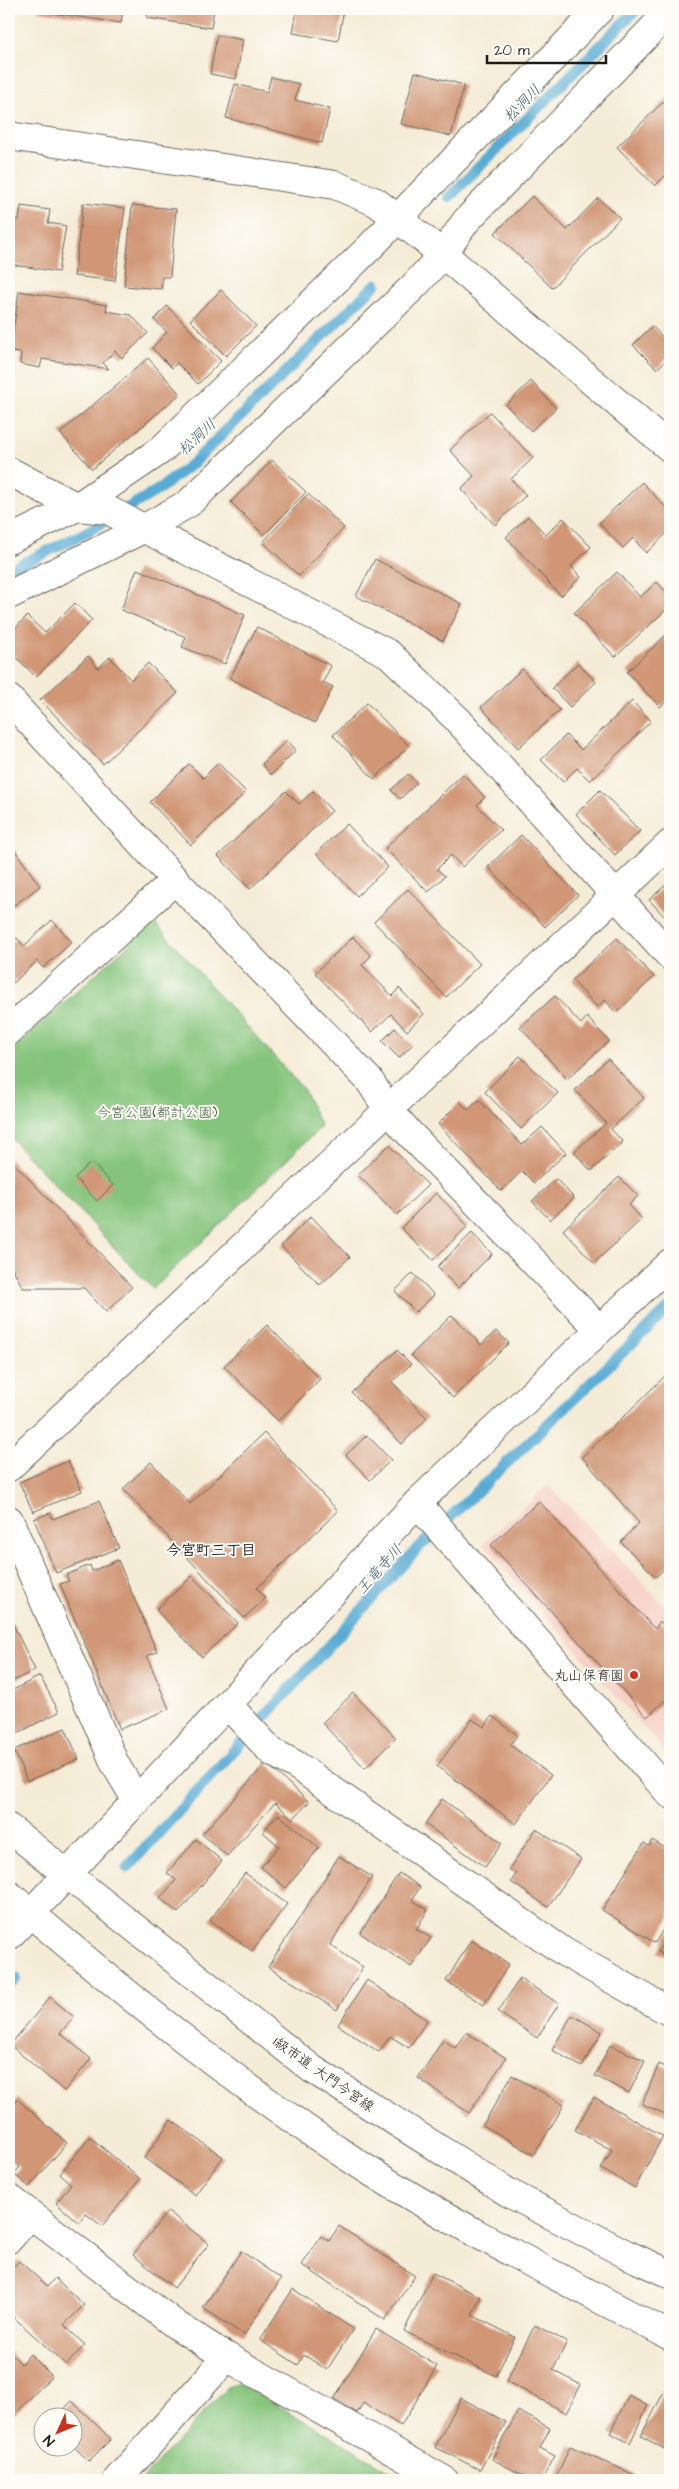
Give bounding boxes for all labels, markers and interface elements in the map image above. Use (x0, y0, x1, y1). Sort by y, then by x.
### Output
scale bar (487, 32, 605, 64)
text: 20 m (494, 40, 530, 61)
water label: 松洞川 (499, 80, 546, 127)
water label: 松洞川 (174, 414, 221, 460)
park label: 今宮公園(都計公園) (96, 1103, 218, 1123)
district label: 今宮町三丁目 (166, 1540, 256, 1561)
water label: 王竜寺川 (351, 1540, 407, 1599)
place label: 丸山保育園 (554, 1666, 624, 1686)
marker: 丸山保育園 (628, 1669, 640, 1681)
street label: 1級市道 大門今宮線 (269, 2032, 378, 2117)
north arrow (32, 2406, 82, 2456)
text: N (39, 2430, 60, 2450)

